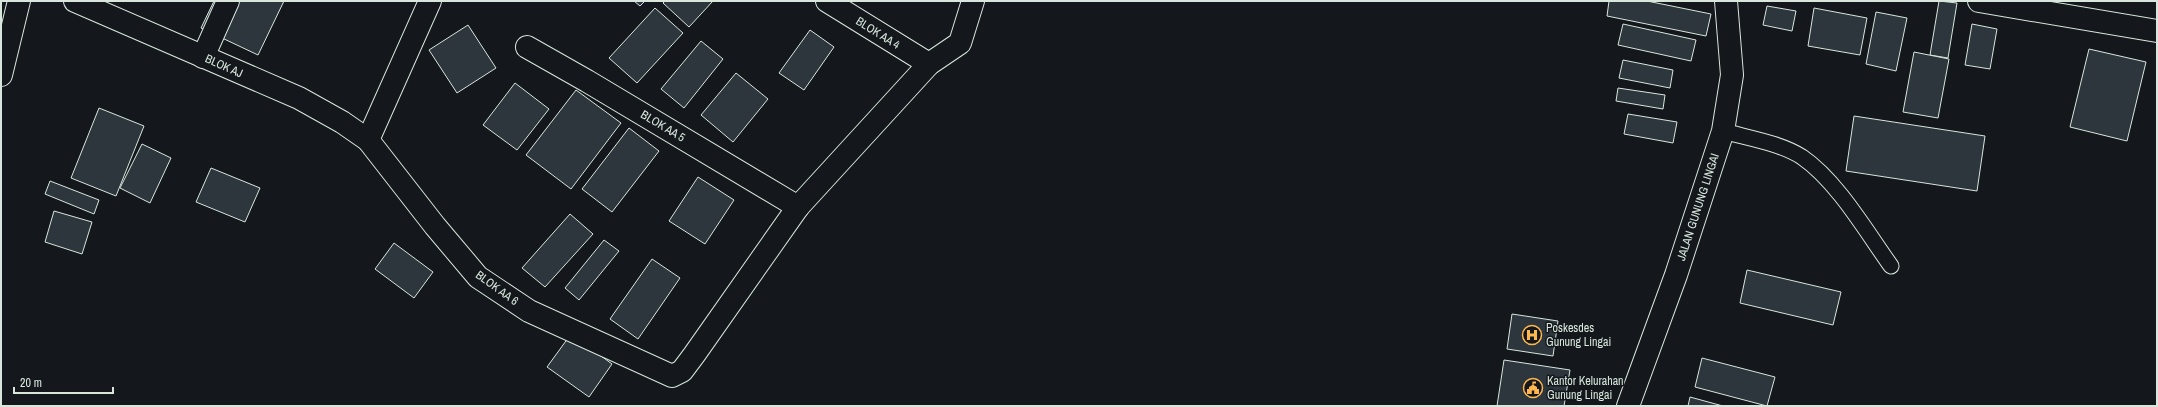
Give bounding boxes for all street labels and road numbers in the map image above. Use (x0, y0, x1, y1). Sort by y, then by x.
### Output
street label: BLOK AA 4 (853, 13, 904, 53)
street label: BLOK AJ (203, 51, 246, 81)
street label: BLOK AA 5 (638, 106, 689, 146)
street label: JALAN GUNUNG LINGAI (1673, 151, 1723, 263)
street label: BLOK AA 6 (472, 267, 522, 309)

